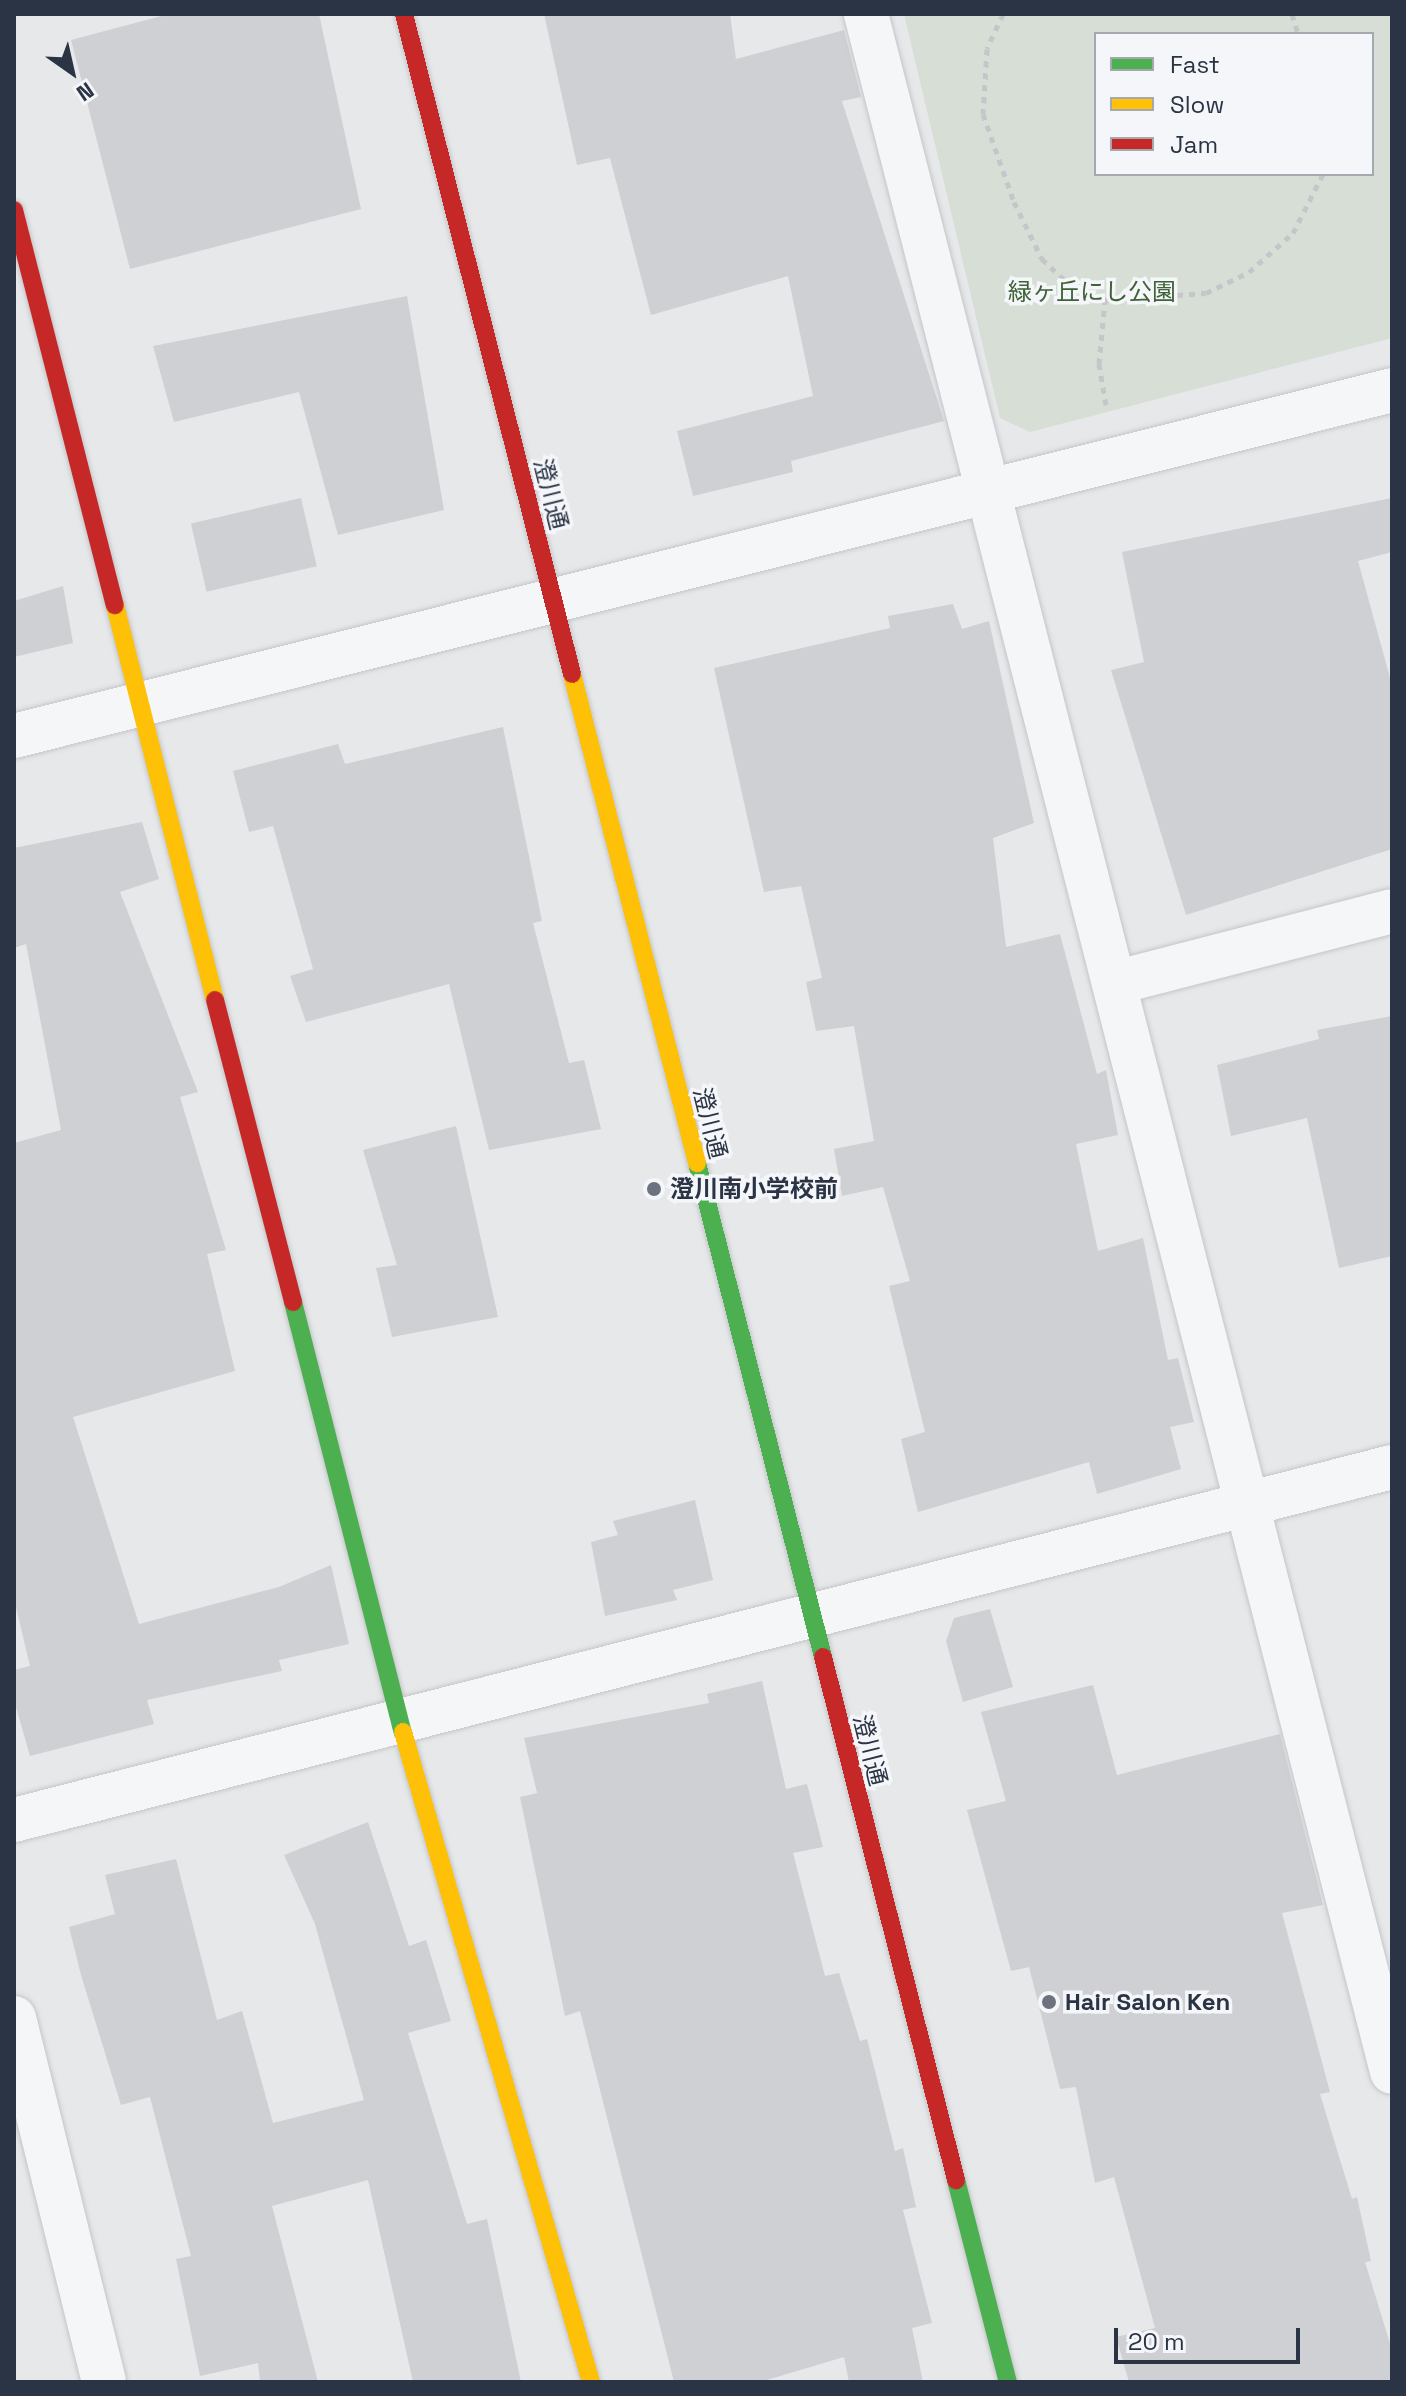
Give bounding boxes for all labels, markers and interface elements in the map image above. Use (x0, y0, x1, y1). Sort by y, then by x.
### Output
north arrow (32, 32, 112, 112)
legend (1094, 32, 1374, 176)
text: Fast (1170, 49, 1220, 80)
text: N (71, 76, 99, 108)
text: Slow (1170, 89, 1224, 120)
text: Jam (1170, 129, 1218, 160)
park label: 緑ヶ丘にし公園 (1008, 278, 1176, 306)
street label: 澄川通 (528, 456, 574, 532)
street label: 澄川通 (687, 1085, 733, 1161)
place label: 澄川南小学校前 (670, 1175, 838, 1203)
marker: 澄川南小学校前 (645, 1180, 663, 1198)
street label: 澄川通 (847, 1712, 893, 1788)
place label: Hair Salon Ken (1065, 1988, 1230, 2016)
marker: Hair Salon Ken (1040, 1993, 1058, 2011)
scale bar (1118, 2312, 1304, 2362)
text: 20 m (1128, 2326, 1185, 2357)

